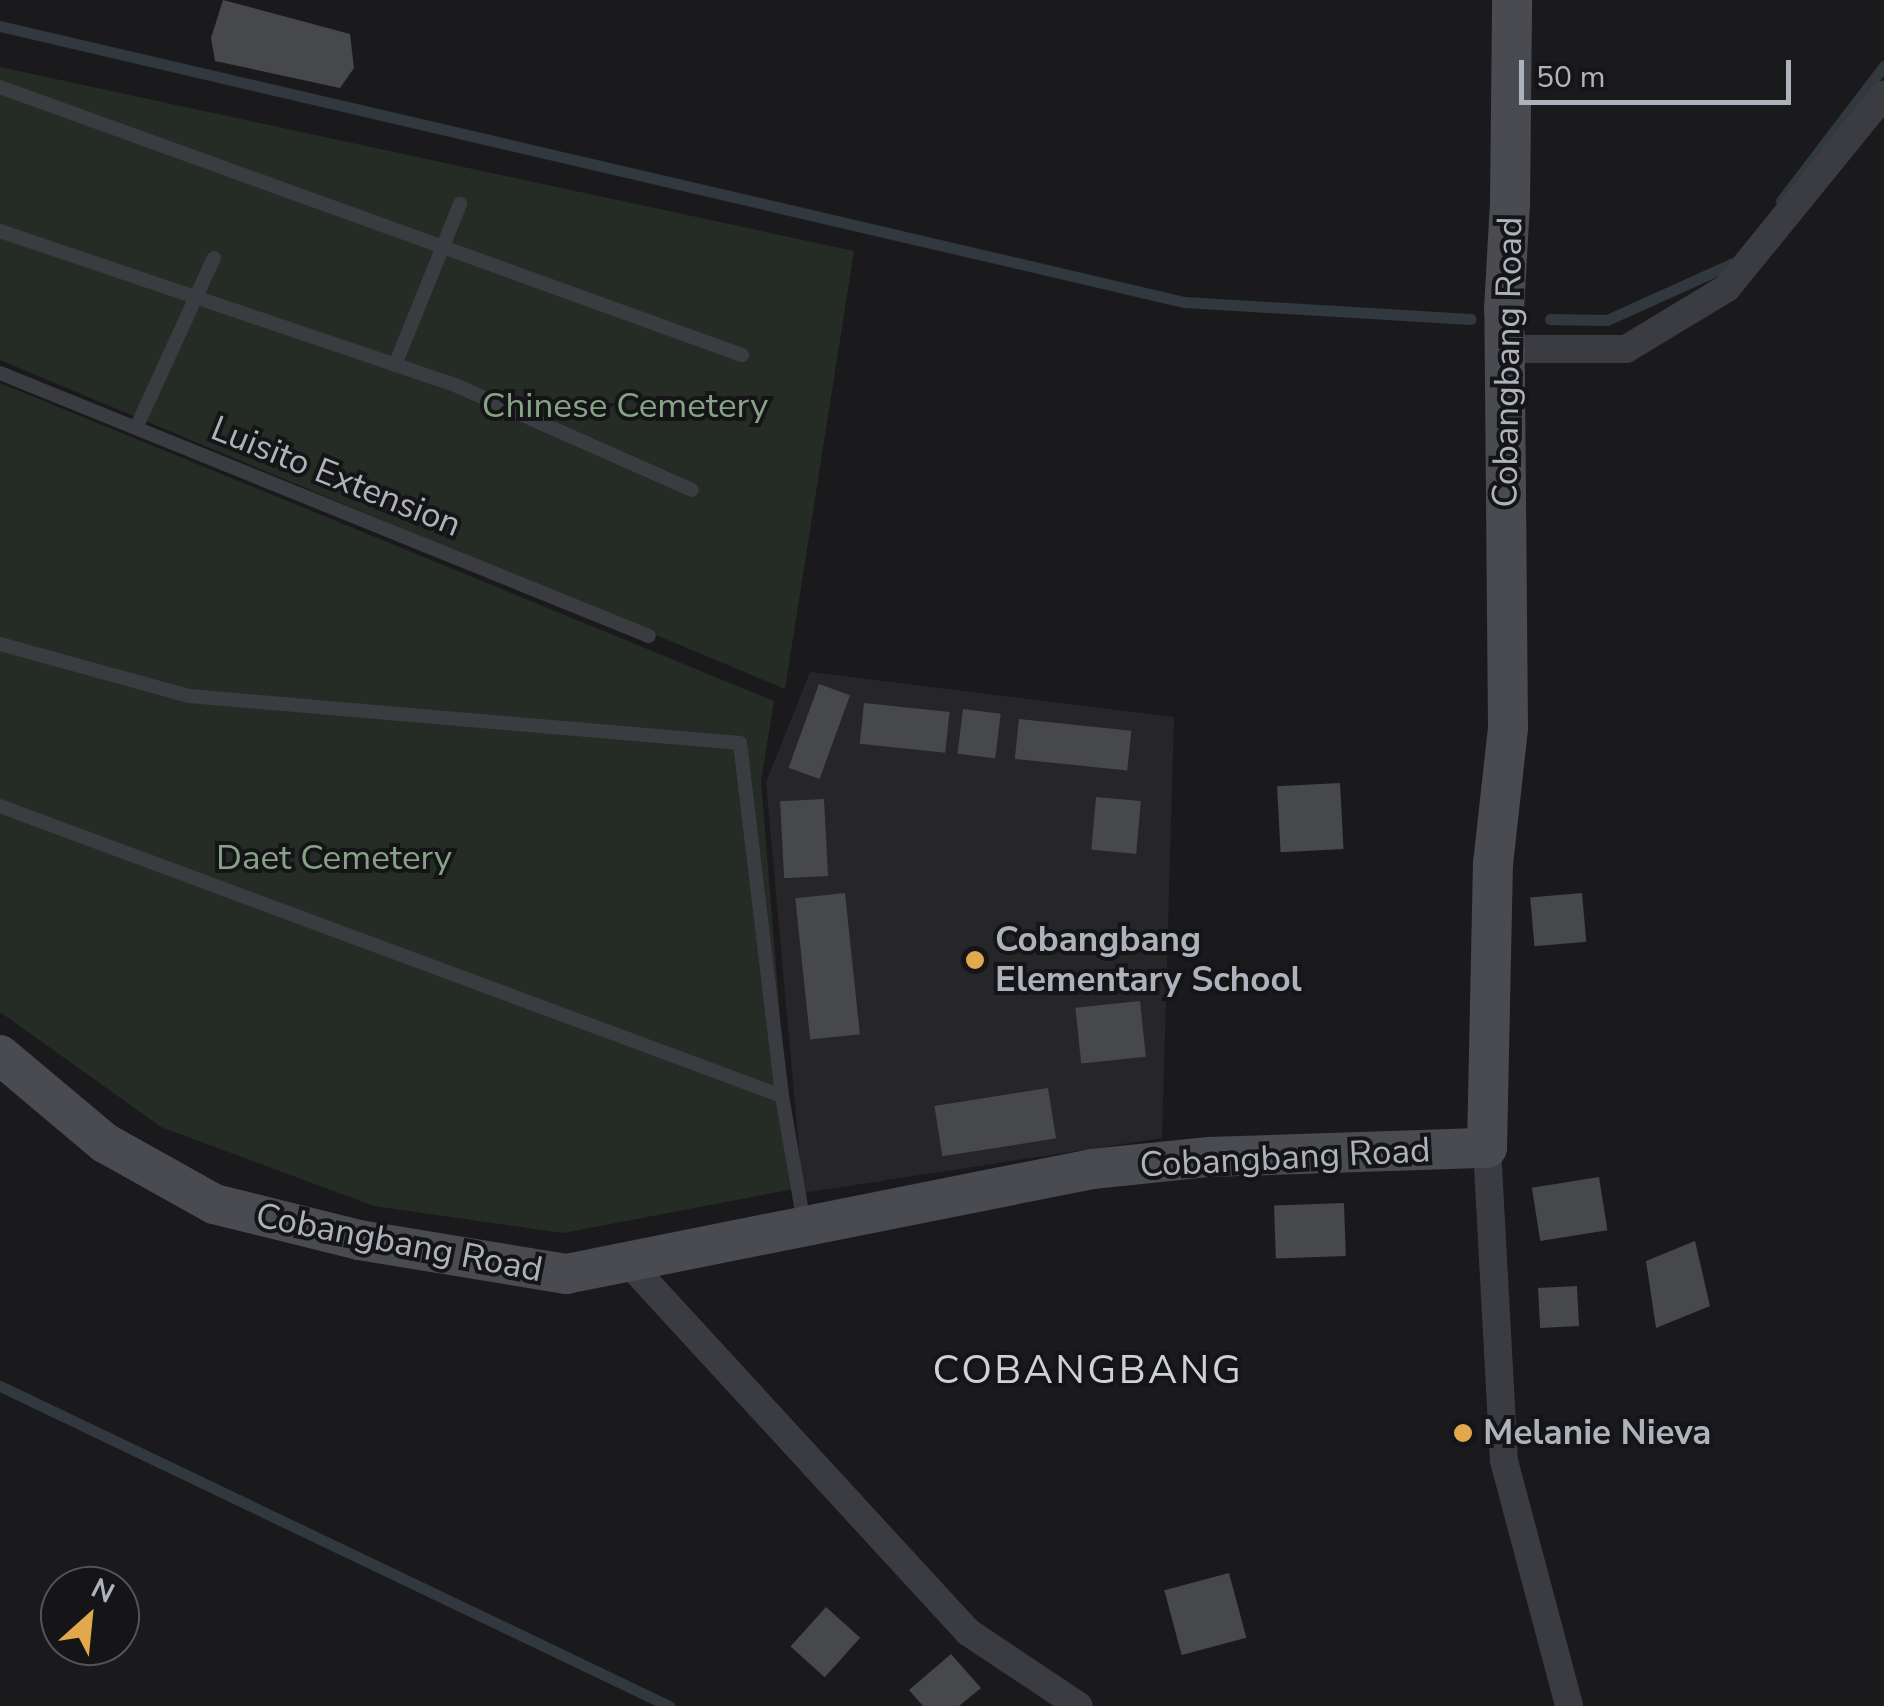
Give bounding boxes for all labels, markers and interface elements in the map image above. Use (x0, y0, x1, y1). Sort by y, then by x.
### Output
scale bar (1524, 40, 1796, 102)
text: 50 m (1536, 57, 1605, 98)
street label: Cobangbang Road (1484, 216, 1532, 508)
park label: Chinese Cemetery (482, 385, 768, 427)
street label: Luisito Extension (205, 408, 467, 546)
park label: Daet Cemetery (216, 837, 452, 879)
place label: Cobangbang Elementary School (995, 919, 1302, 1001)
marker: Cobangbang Elementary School (964, 949, 986, 971)
street label: Cobangbang Road (1139, 1129, 1431, 1187)
street label: Cobangbang Road (252, 1195, 546, 1291)
district label: COBANGBANG (933, 1346, 1243, 1394)
place label: Melanie Nieva (1483, 1412, 1712, 1454)
marker: Melanie Nieva (1452, 1422, 1474, 1444)
north arrow (40, 1566, 140, 1666)
text: N (85, 1569, 121, 1613)

